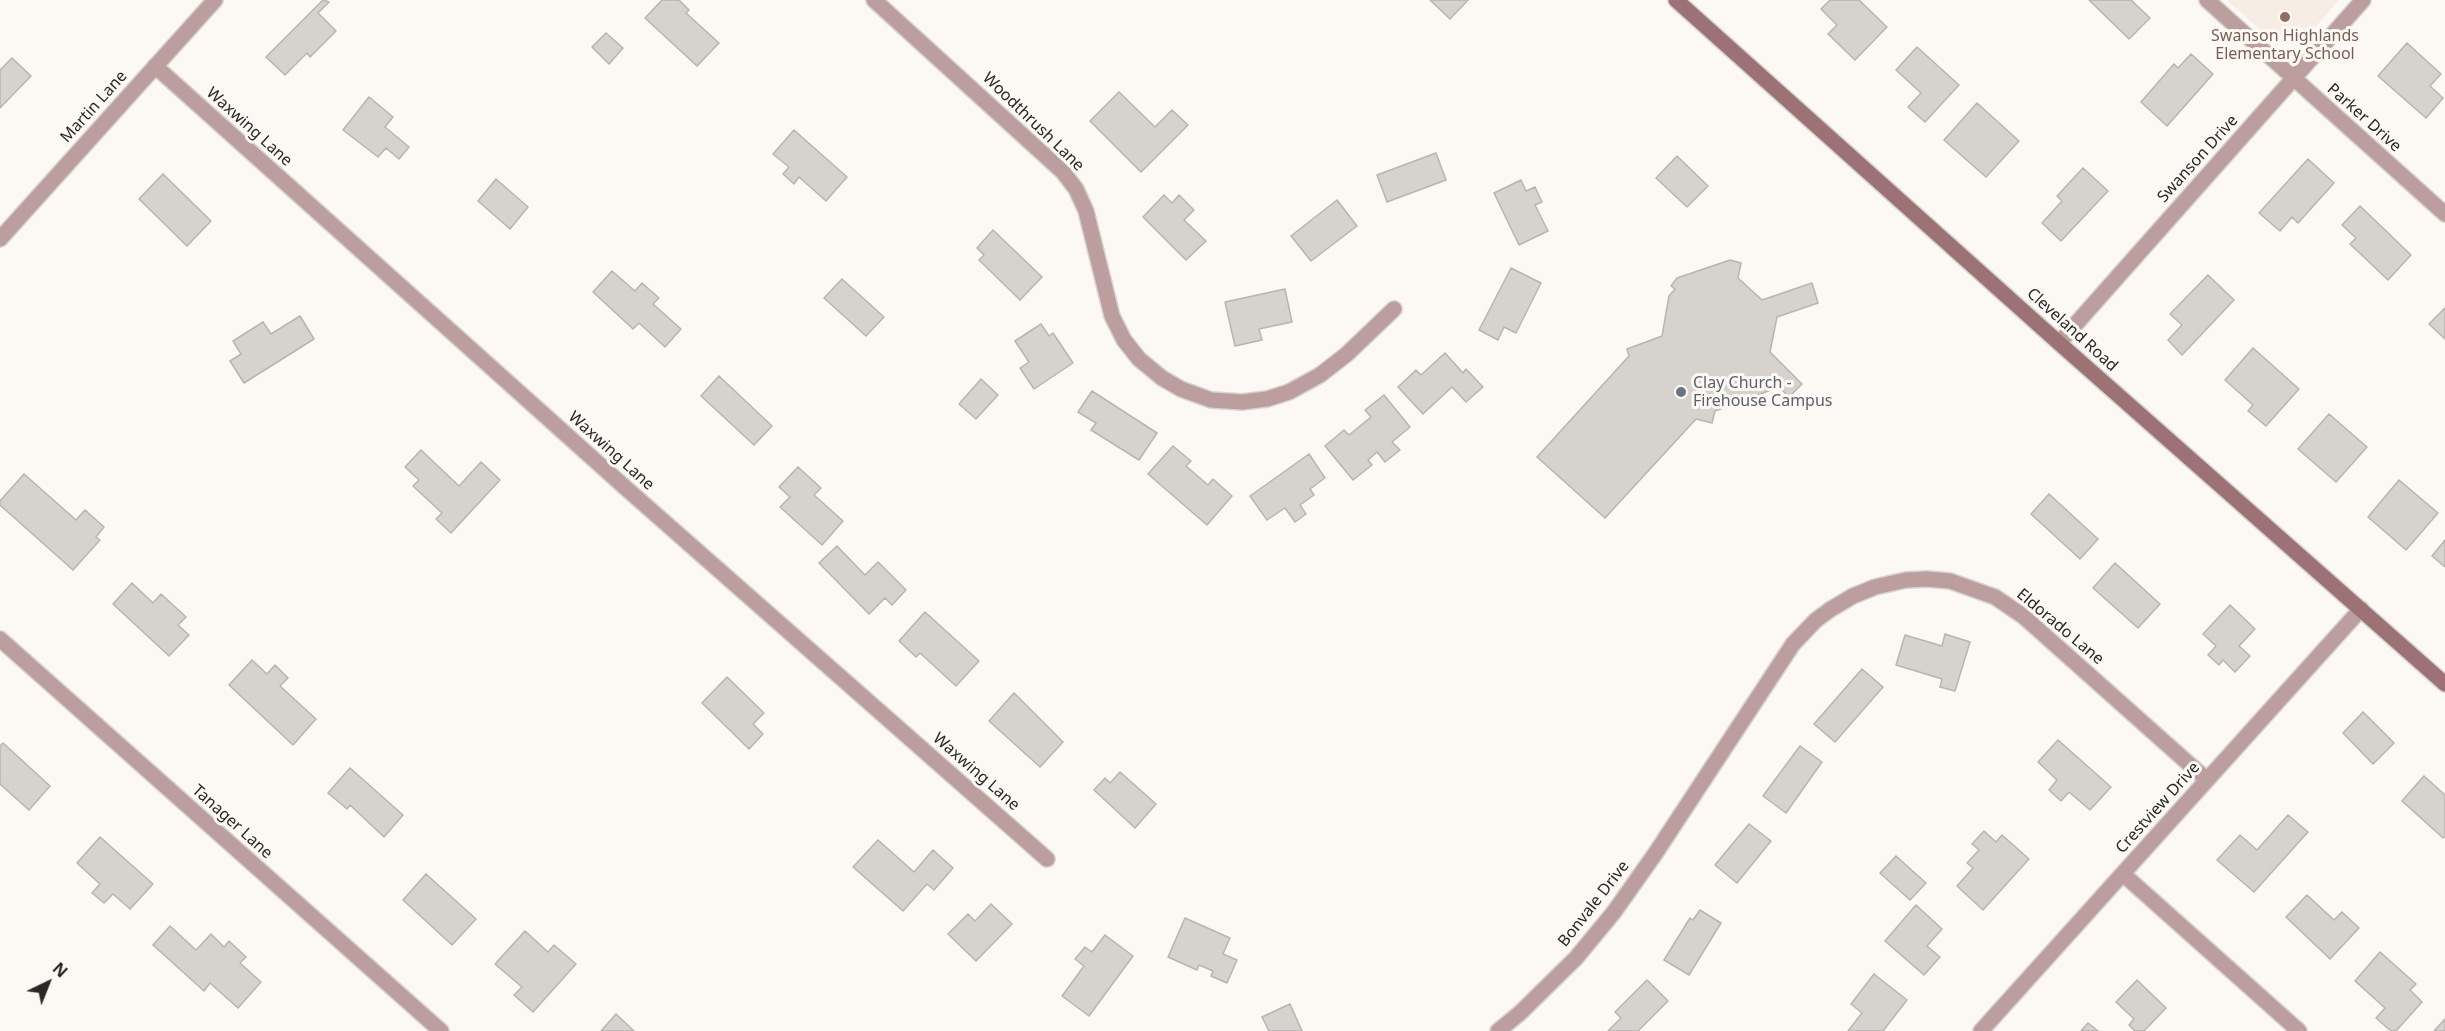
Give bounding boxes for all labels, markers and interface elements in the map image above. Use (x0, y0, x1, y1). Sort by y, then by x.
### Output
marker: Swanson Highlands Elementary School (2278, 10, 2292, 24)
place label: Swanson Highlands Elementary School (2211, 26, 2359, 64)
street label: Martin Lane (57, 67, 131, 147)
street label: Woodthrush Lane (978, 69, 1088, 175)
street label: Parker Drive (2323, 80, 2405, 156)
street label: Waxwing Lane (202, 83, 296, 171)
street label: Swanson Drive (2154, 111, 2242, 207)
street label: Cleveland Road (2023, 284, 2121, 376)
place label: Clay Church - Firehouse Campus (1693, 373, 1832, 411)
marker: Clay Church - Firehouse Campus (1674, 385, 1688, 399)
street label: Waxwing Lane (564, 407, 658, 495)
street label: Eldorado Lane (2013, 585, 2107, 669)
street label: Waxwing Lane (929, 729, 1023, 815)
street label: Crestview Drive (2112, 758, 2204, 858)
street label: Tanager Lane (188, 781, 276, 863)
street label: Bonvale Drive (1554, 857, 1634, 951)
north arrow (18, 953, 78, 1013)
text: N (48, 957, 73, 982)

